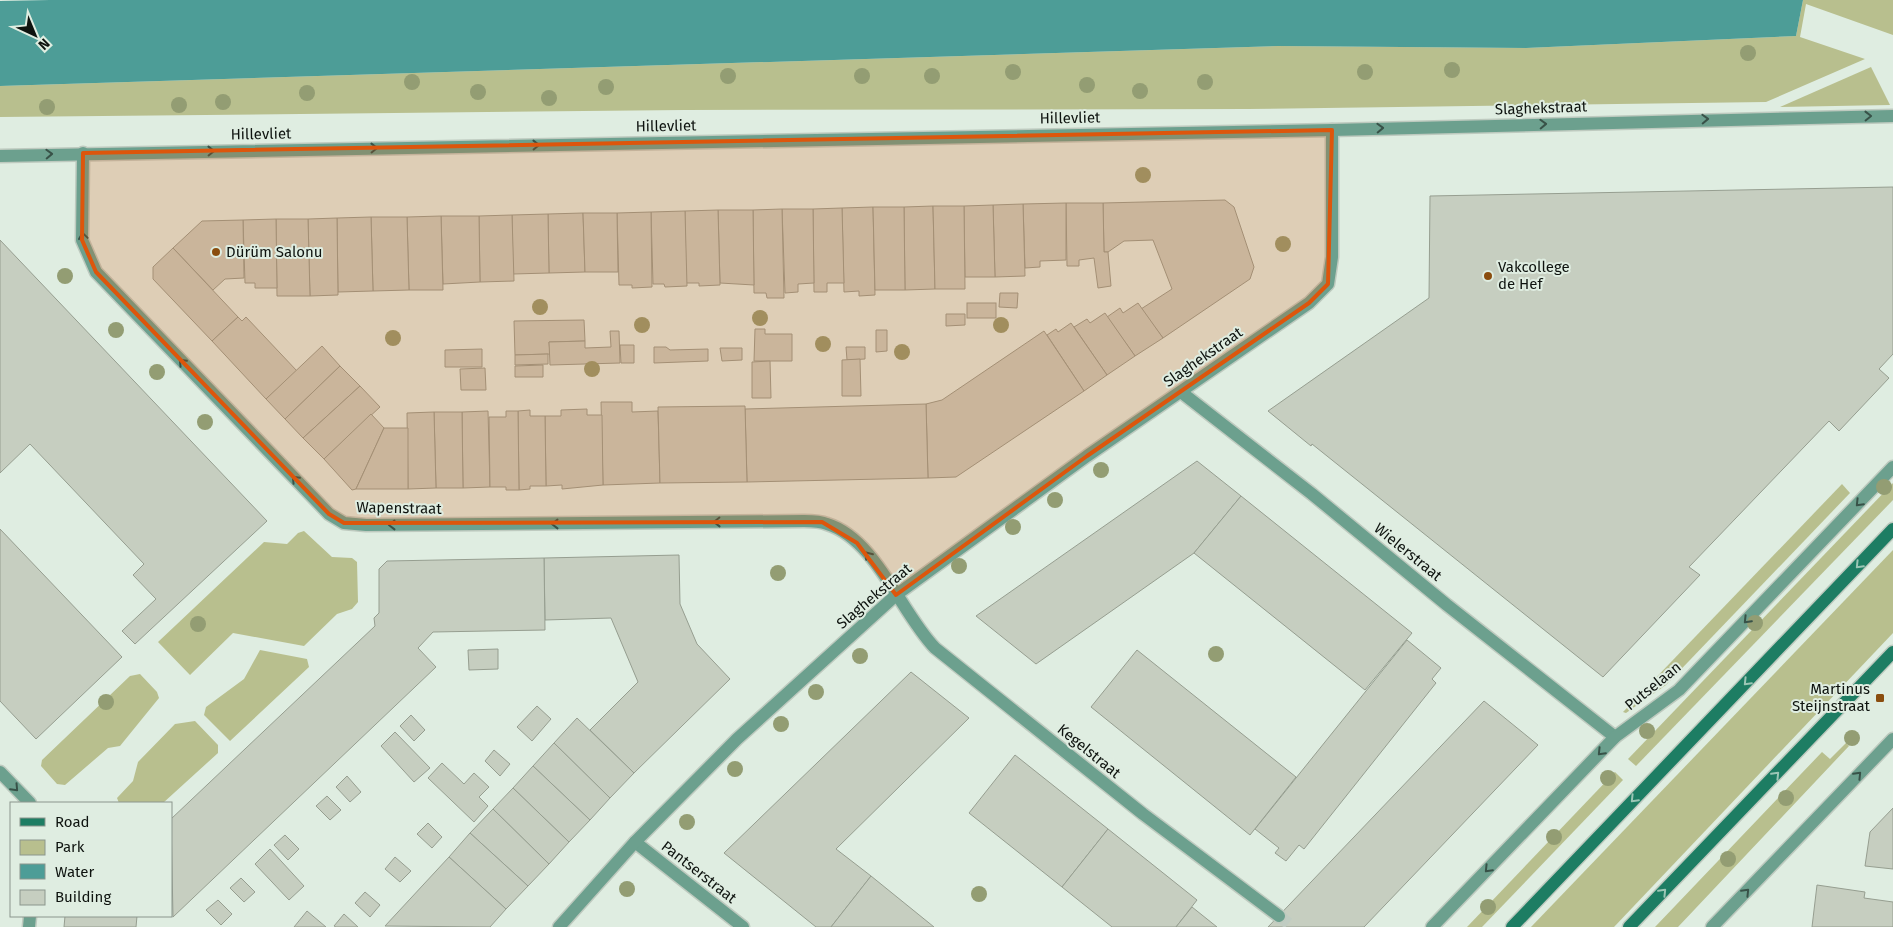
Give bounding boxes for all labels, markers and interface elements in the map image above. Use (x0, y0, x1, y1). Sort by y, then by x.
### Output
north arrow (10, 10, 60, 60)
text: N (34, 35, 53, 53)
street label: Slaghekstraat (1495, 97, 1588, 119)
street label: Hillevliet (1039, 108, 1101, 128)
one-way arrow (1864, 110, 1872, 121)
one-way arrow (1702, 114, 1710, 124)
street label: Hillevliet (635, 116, 697, 136)
one-way arrow (1540, 119, 1547, 129)
one-way arrow (1377, 123, 1385, 134)
street label: Hillevliet (230, 124, 292, 144)
one-way arrow (532, 139, 540, 150)
one-way arrow (370, 142, 378, 153)
one-way arrow (208, 146, 215, 156)
one-way arrow (45, 149, 53, 159)
one-way arrow (78, 232, 89, 240)
place label: Dürüm Salonu (226, 243, 323, 261)
marker: Dürüm Salonu (210, 246, 222, 258)
place label: Vakcollege de Hef (1498, 258, 1570, 293)
marker: Vakcollege de Hef (1482, 270, 1494, 282)
street label: Slaghekstraat (1160, 323, 1246, 391)
one-way arrow (179, 358, 188, 367)
one-way arrow (292, 476, 301, 485)
one-way arrow (1856, 497, 1865, 506)
street label: Wapenstraat (356, 498, 442, 518)
one-way arrow (713, 517, 721, 527)
one-way arrow (551, 519, 558, 529)
street label: Wielerstraat (1370, 519, 1446, 585)
one-way arrow (388, 520, 396, 530)
one-way arrow (864, 552, 873, 561)
street label: Slaghekstraat (833, 559, 916, 633)
one-way arrow (1856, 559, 1865, 568)
one-way arrow (1743, 614, 1752, 623)
street label: Putselaan (1621, 658, 1685, 714)
one-way arrow (1744, 676, 1753, 685)
place label: Martinus Steijnstraat (1792, 680, 1871, 715)
marker: Martinus Steijnstraat (1874, 692, 1886, 704)
street label: Kegelstraat (1054, 720, 1125, 782)
one-way arrow (1598, 746, 1607, 755)
one-way arrow (1770, 771, 1779, 780)
one-way arrow (1853, 771, 1862, 780)
one-way arrow (9, 782, 18, 791)
one-way arrow (1631, 793, 1640, 802)
legend (10, 802, 172, 917)
text: Road (55, 813, 90, 831)
street label: Pantserstraat (658, 837, 741, 907)
text: Park (55, 838, 85, 856)
text: Water (55, 863, 94, 881)
one-way arrow (1485, 863, 1494, 872)
text: Building (55, 888, 111, 906)
one-way arrow (1657, 889, 1666, 898)
one-way arrow (1740, 889, 1749, 898)

